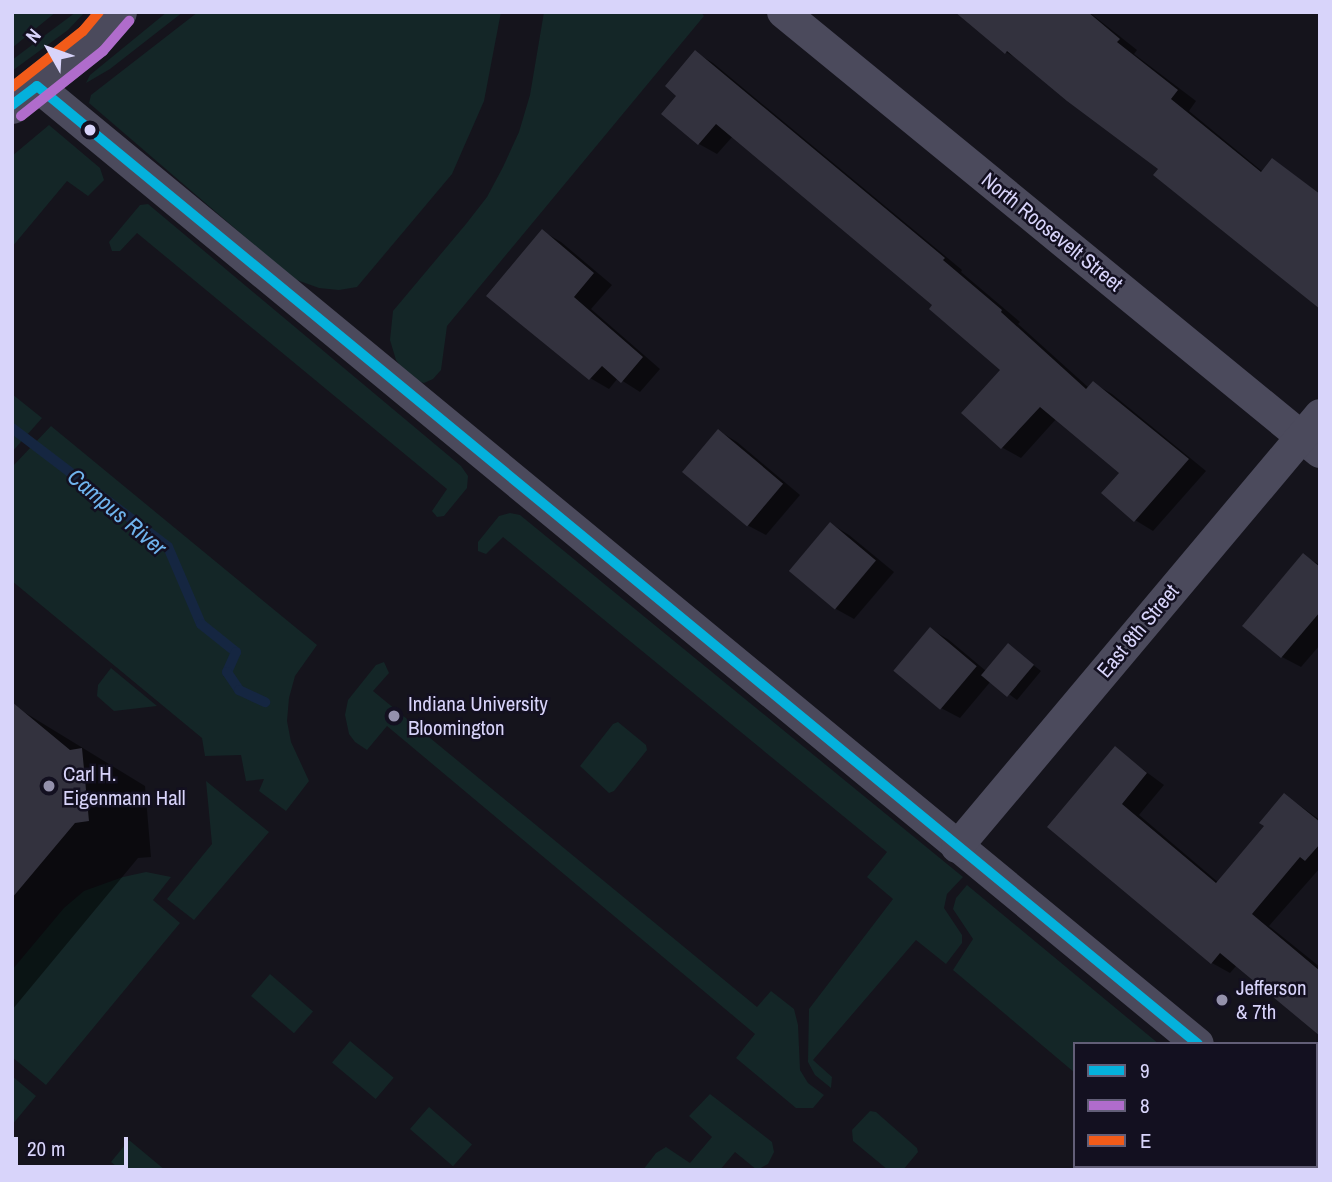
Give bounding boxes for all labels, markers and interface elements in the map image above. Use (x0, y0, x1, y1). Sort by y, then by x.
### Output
north arrow (14, 14, 84, 84)
text: N (19, 23, 46, 48)
unlabelled marker (83, 123, 97, 137)
street label: North Roosevelt Street (976, 167, 1128, 297)
water label: Campus River (62, 463, 172, 561)
street label: East 8th Street (1092, 579, 1184, 683)
place label: Indiana University Bloomington (408, 691, 548, 741)
marker: Indiana University Bloomington (386, 708, 402, 724)
place label: Carl H. Eigenmann Hall (63, 761, 186, 811)
marker: Carl H. Eigenmann Hall (41, 778, 57, 794)
place label: Jefferson & 7th (1236, 975, 1307, 1025)
marker: Jefferson & 7th (1214, 992, 1230, 1008)
legend (1073, 1042, 1318, 1168)
text: 9 (1140, 1056, 1150, 1085)
text: 8 (1140, 1091, 1150, 1120)
scale bar (18, 1122, 131, 1166)
text: E (1140, 1126, 1152, 1155)
text: 20 m (27, 1134, 65, 1163)

